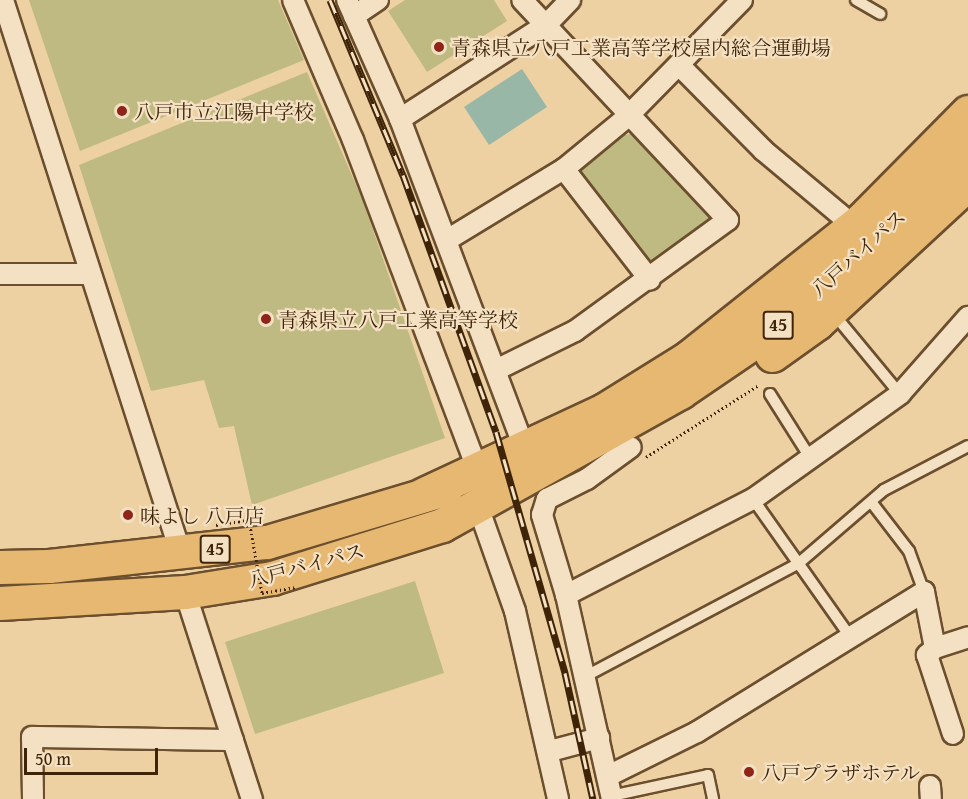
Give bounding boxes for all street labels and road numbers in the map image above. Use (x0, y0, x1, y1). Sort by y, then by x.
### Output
street label: 八戸バイパス (805, 204, 911, 302)
road number: 45 (762, 310, 794, 340)
road number: 45 (198, 534, 232, 564)
street label: 八戸バイパス (245, 538, 367, 592)

